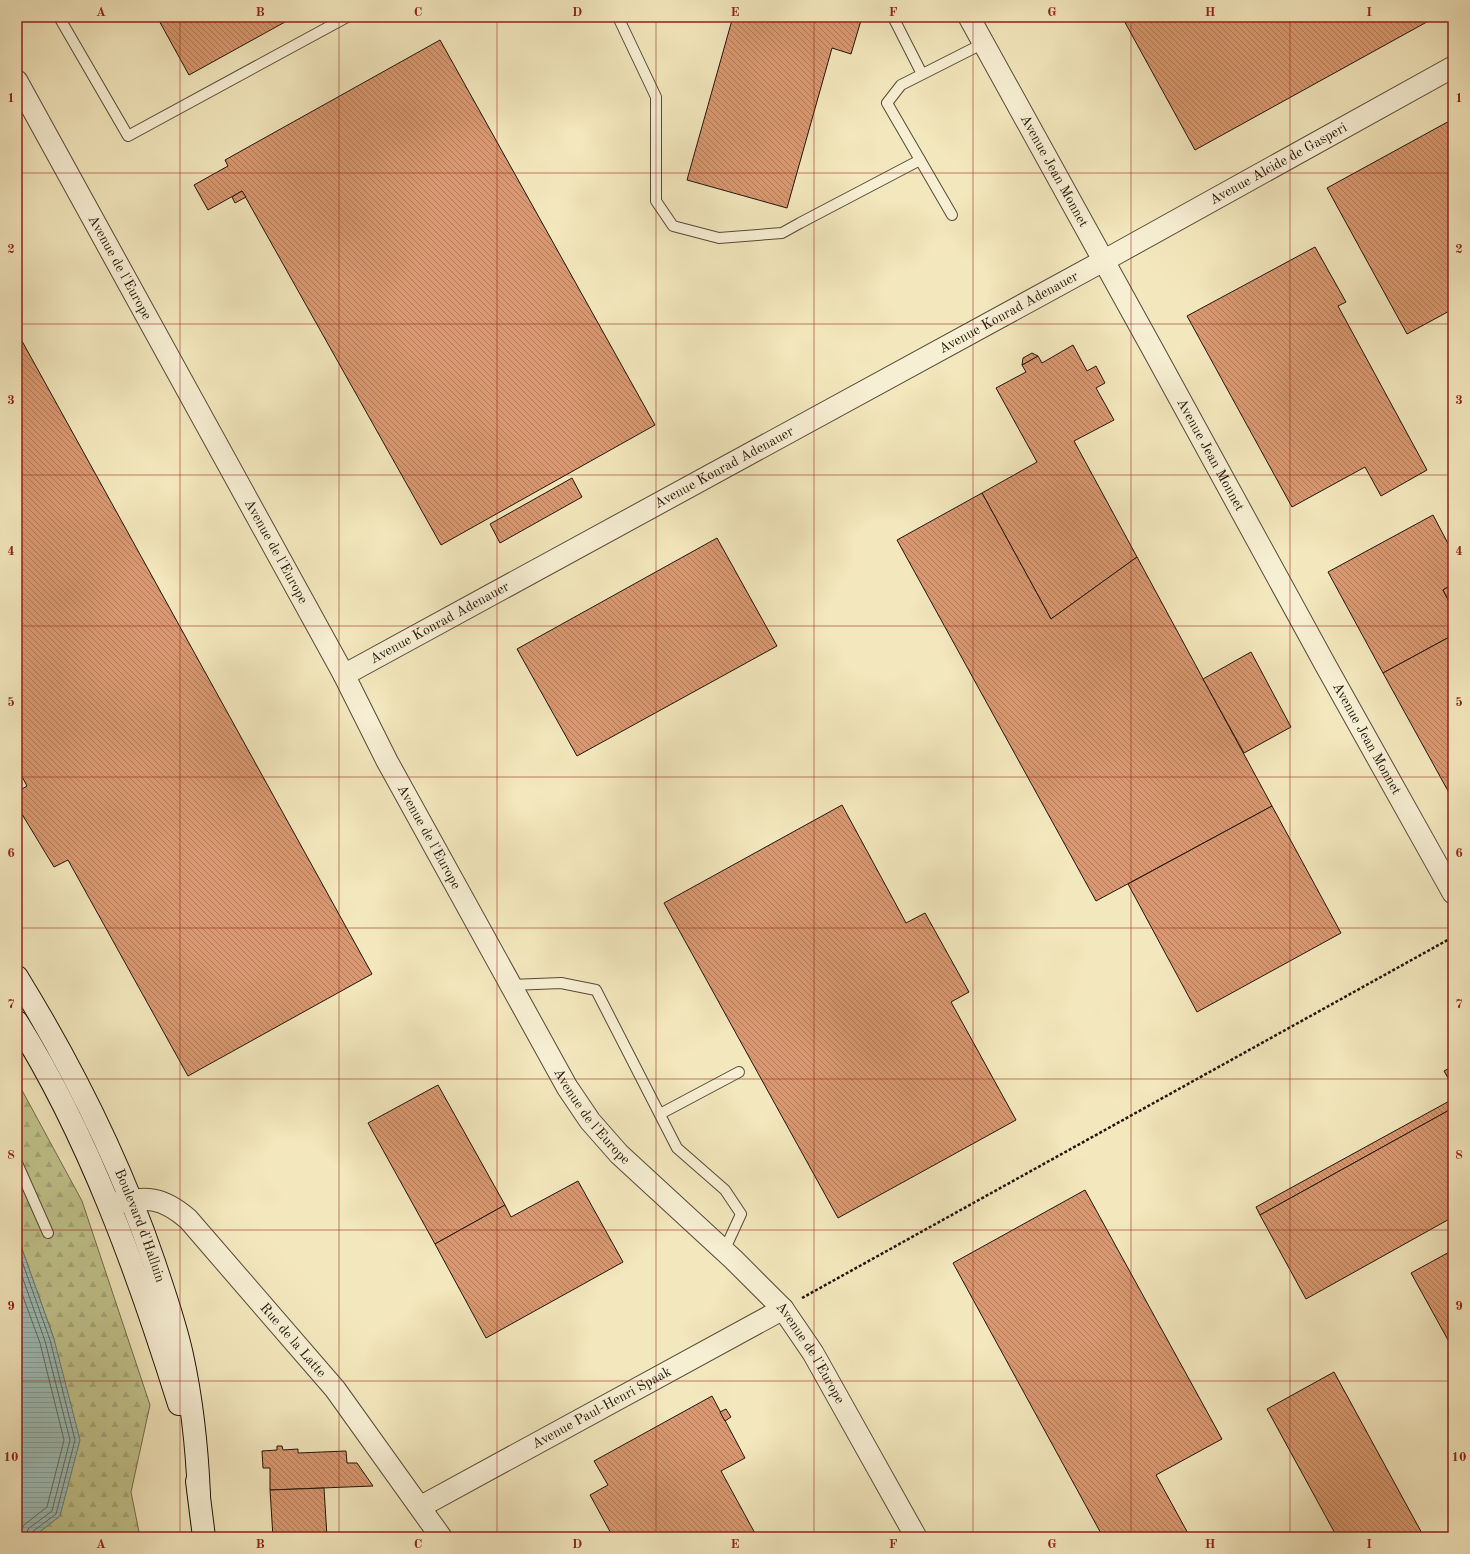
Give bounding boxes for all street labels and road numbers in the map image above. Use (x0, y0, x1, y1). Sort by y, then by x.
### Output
street label: Avenue Jean Monnet (1018, 113, 1091, 230)
street label: Avenue Alcide de Gasperi (1207, 120, 1349, 207)
street label: Avenue de l'Europe (85, 213, 154, 322)
street label: Avenue Konrad Adenauer (937, 269, 1081, 356)
street label: Avenue Jean Monnet (1174, 396, 1247, 514)
street label: Avenue Konrad Adenauer (652, 424, 796, 511)
street label: Avenue de l'Europe (242, 497, 310, 606)
street label: Avenue Konrad Adenauer (368, 579, 512, 666)
street label: Avenue Jean Monnet (1330, 680, 1404, 797)
street label: Avenue de l'Europe (395, 782, 463, 892)
street label: Avenue de l'Europe (551, 1066, 632, 1167)
street label: Boulevard d'Halluin (112, 1167, 167, 1285)
street label: Avenue de l'Europe (773, 1299, 847, 1406)
street label: Rue de la Latte (257, 1301, 329, 1380)
street label: Avenue Paul-Henri Spaak (530, 1364, 674, 1451)

